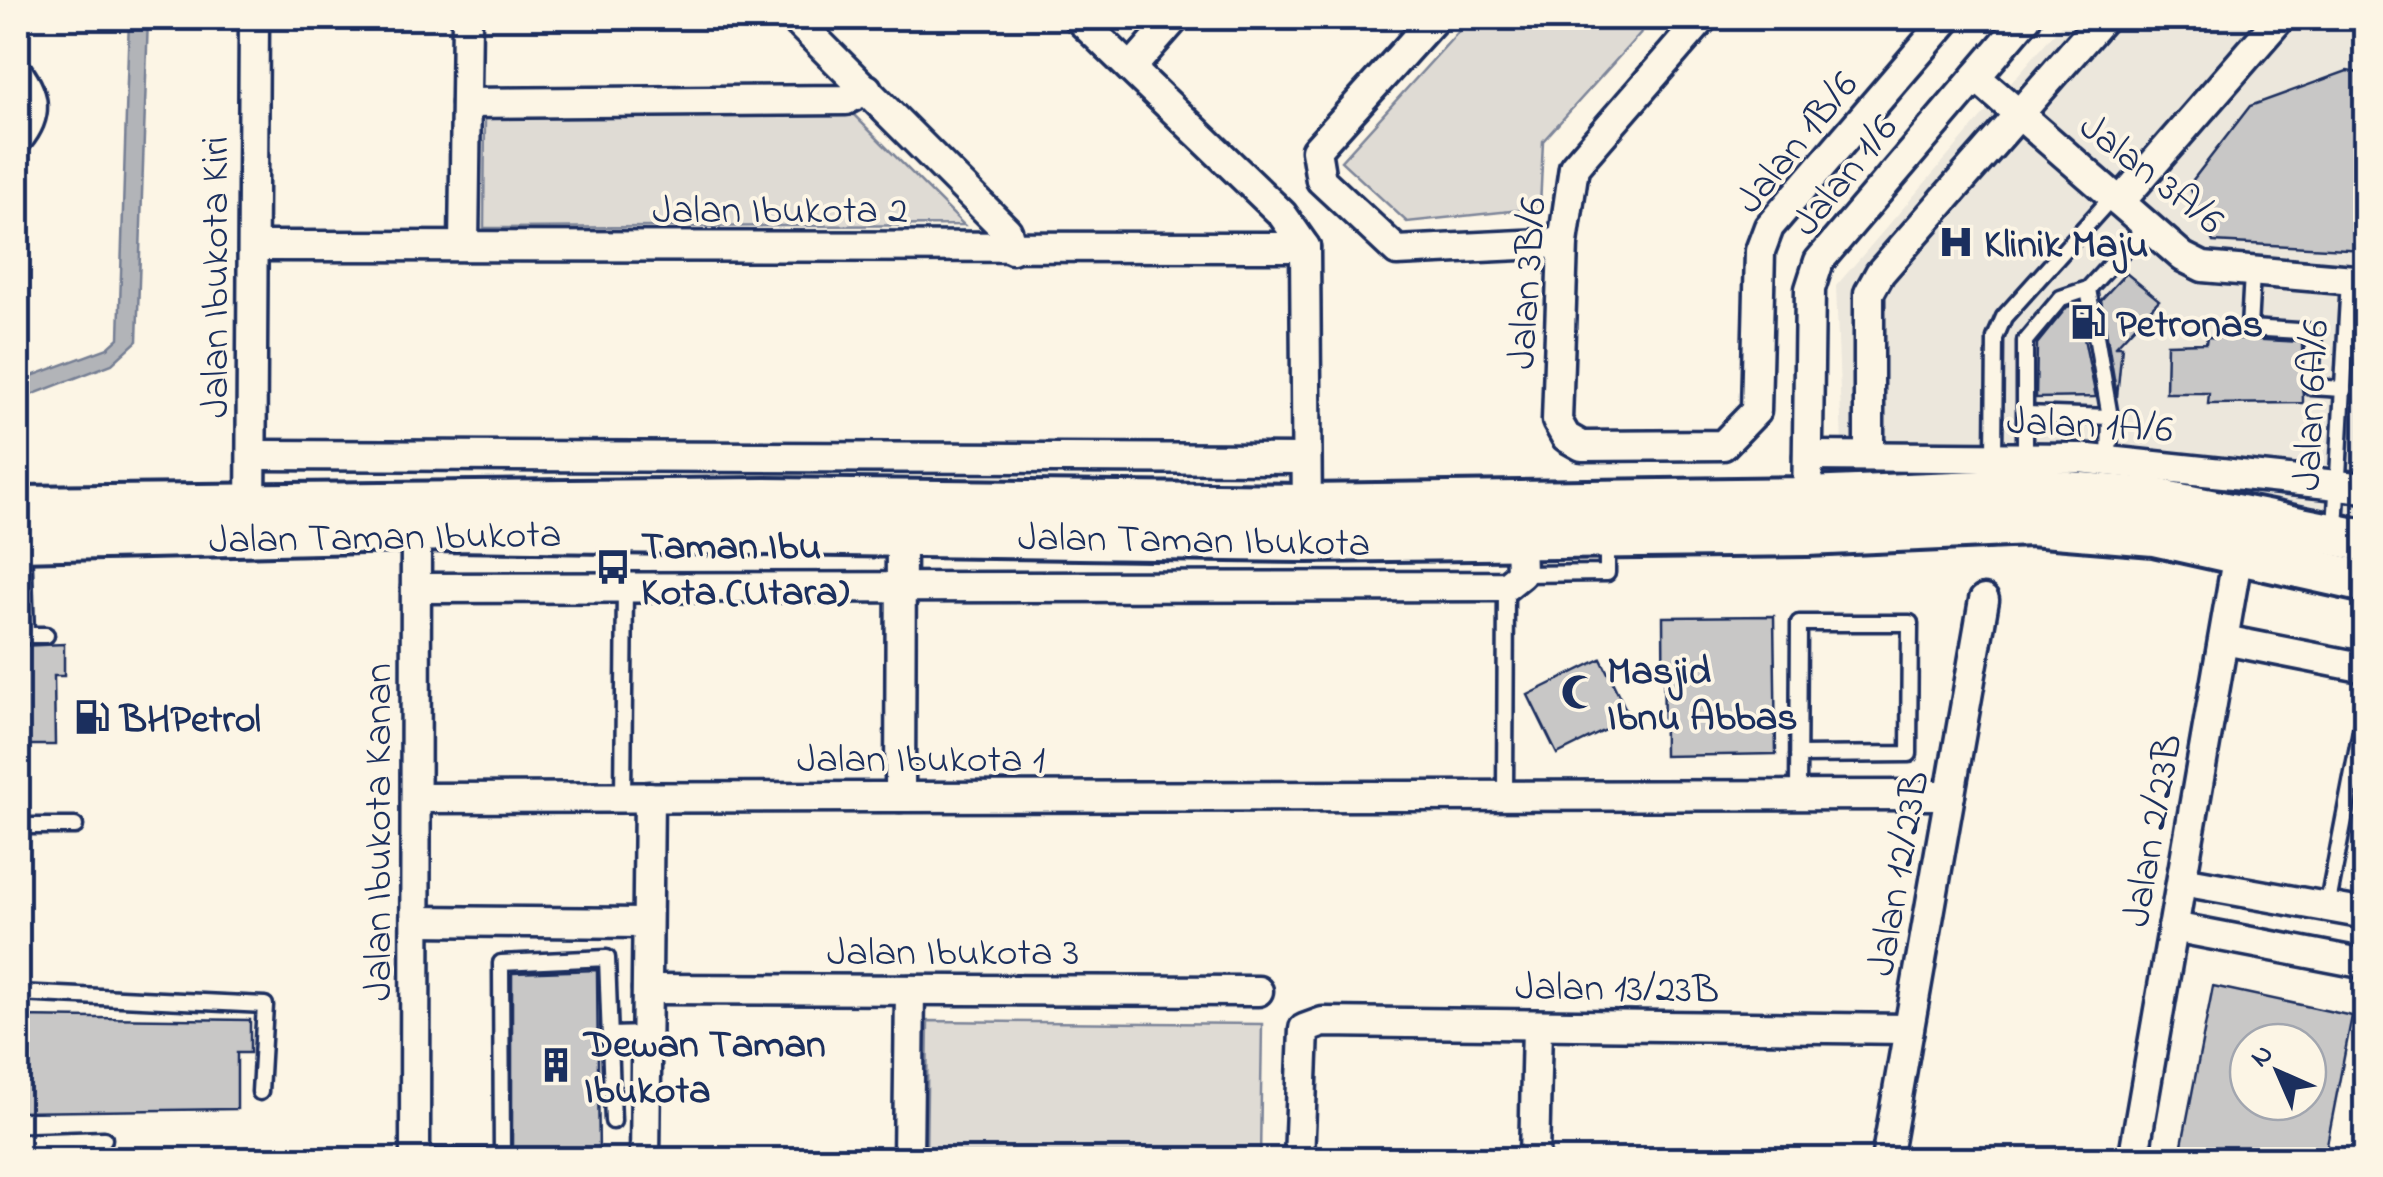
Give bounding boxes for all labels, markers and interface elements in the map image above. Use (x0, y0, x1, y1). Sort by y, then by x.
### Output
street label: Jalan 1B/6 (1722, 60, 1875, 228)
street label: Jalan 3A/6 (2065, 100, 2236, 251)
street label: Jalan 1/6 (1779, 103, 1914, 251)
street label: Jalan Ibukota Kiri (188, 136, 247, 418)
street label: Jalan Ibukota 2 (652, 183, 908, 242)
street label: Jalan 3B/6 (1494, 195, 1565, 371)
place label: Klinik Maju (1984, 217, 2148, 276)
hospital icon: Klinik Maju (1937, 223, 1975, 261)
place label: Petronas (2116, 297, 2263, 356)
fuel station icon: Petronas (2069, 303, 2107, 341)
street label: Jalan 6A/6 (2280, 318, 2347, 492)
street label: Jalan 1A/6 (2005, 394, 2174, 461)
street label: Jalan Taman Ibukota (208, 507, 562, 572)
street label: Jalan Taman Ibukota (1017, 510, 1371, 575)
place label: Taman Ibu Kota (Utara) (641, 519, 849, 624)
bus stop icon: Taman Ibu Kota (Utara) (594, 548, 632, 586)
place label: Masjid Ibnu Abbas (1607, 644, 1798, 749)
street label: Jalan Ibukota Kanan (351, 663, 410, 1001)
mosque icon: Masjid Ibnu Abbas (1560, 673, 1598, 711)
place label: BHPetrol (118, 692, 261, 751)
fuel station icon: BHPetrol (73, 698, 111, 736)
street label: Jalan 2/23B (2108, 730, 2200, 932)
street label: Jalan Ibukota 1 (797, 732, 1045, 791)
street label: Jalan 12/23B (1853, 766, 1947, 981)
street label: Jalan Ibukota 3 (827, 925, 1079, 984)
street label: Jalan 13/23B (1514, 959, 1719, 1022)
place label: Dewan Taman Ibukota (582, 1017, 826, 1122)
north arrow (2228, 1022, 2328, 1122)
text: N (2242, 1036, 2284, 1078)
building icon: Dewan Taman Ibukota (537, 1046, 575, 1084)

